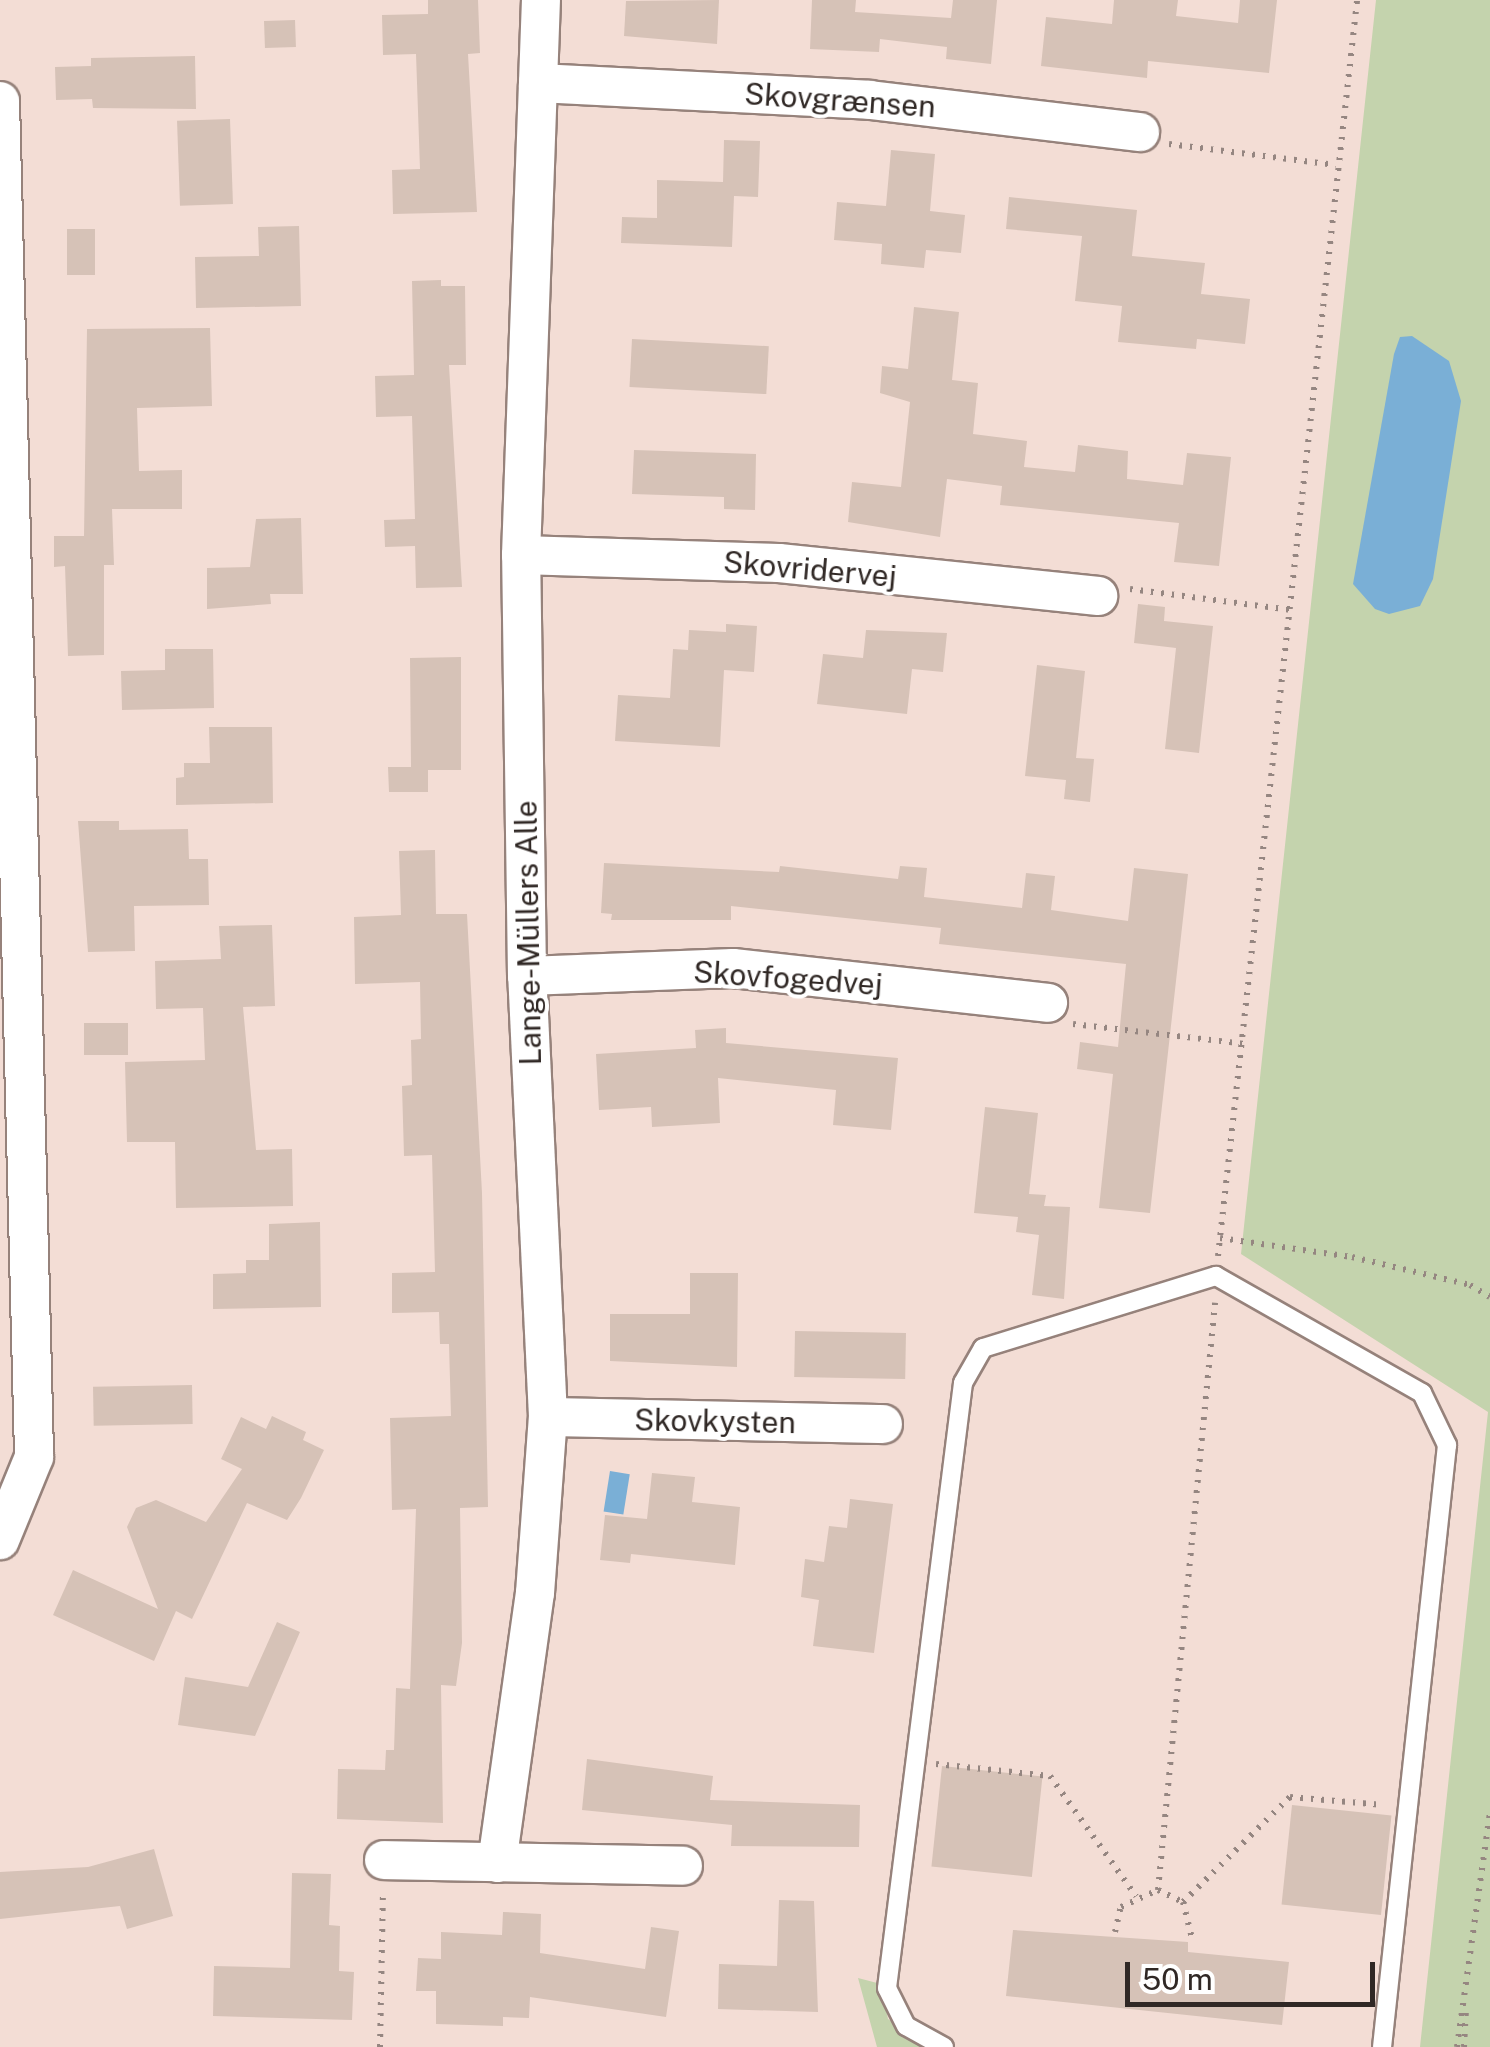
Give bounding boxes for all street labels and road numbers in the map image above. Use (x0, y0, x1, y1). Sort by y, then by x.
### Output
street label: Skovgrænsen (743, 75, 937, 125)
street label: Skovridervej (722, 543, 898, 595)
street label: Lange-Müllers Alle (508, 800, 548, 1066)
street label: Skovfogedvej (692, 953, 884, 1003)
street label: Skovkysten (634, 1402, 796, 1440)

